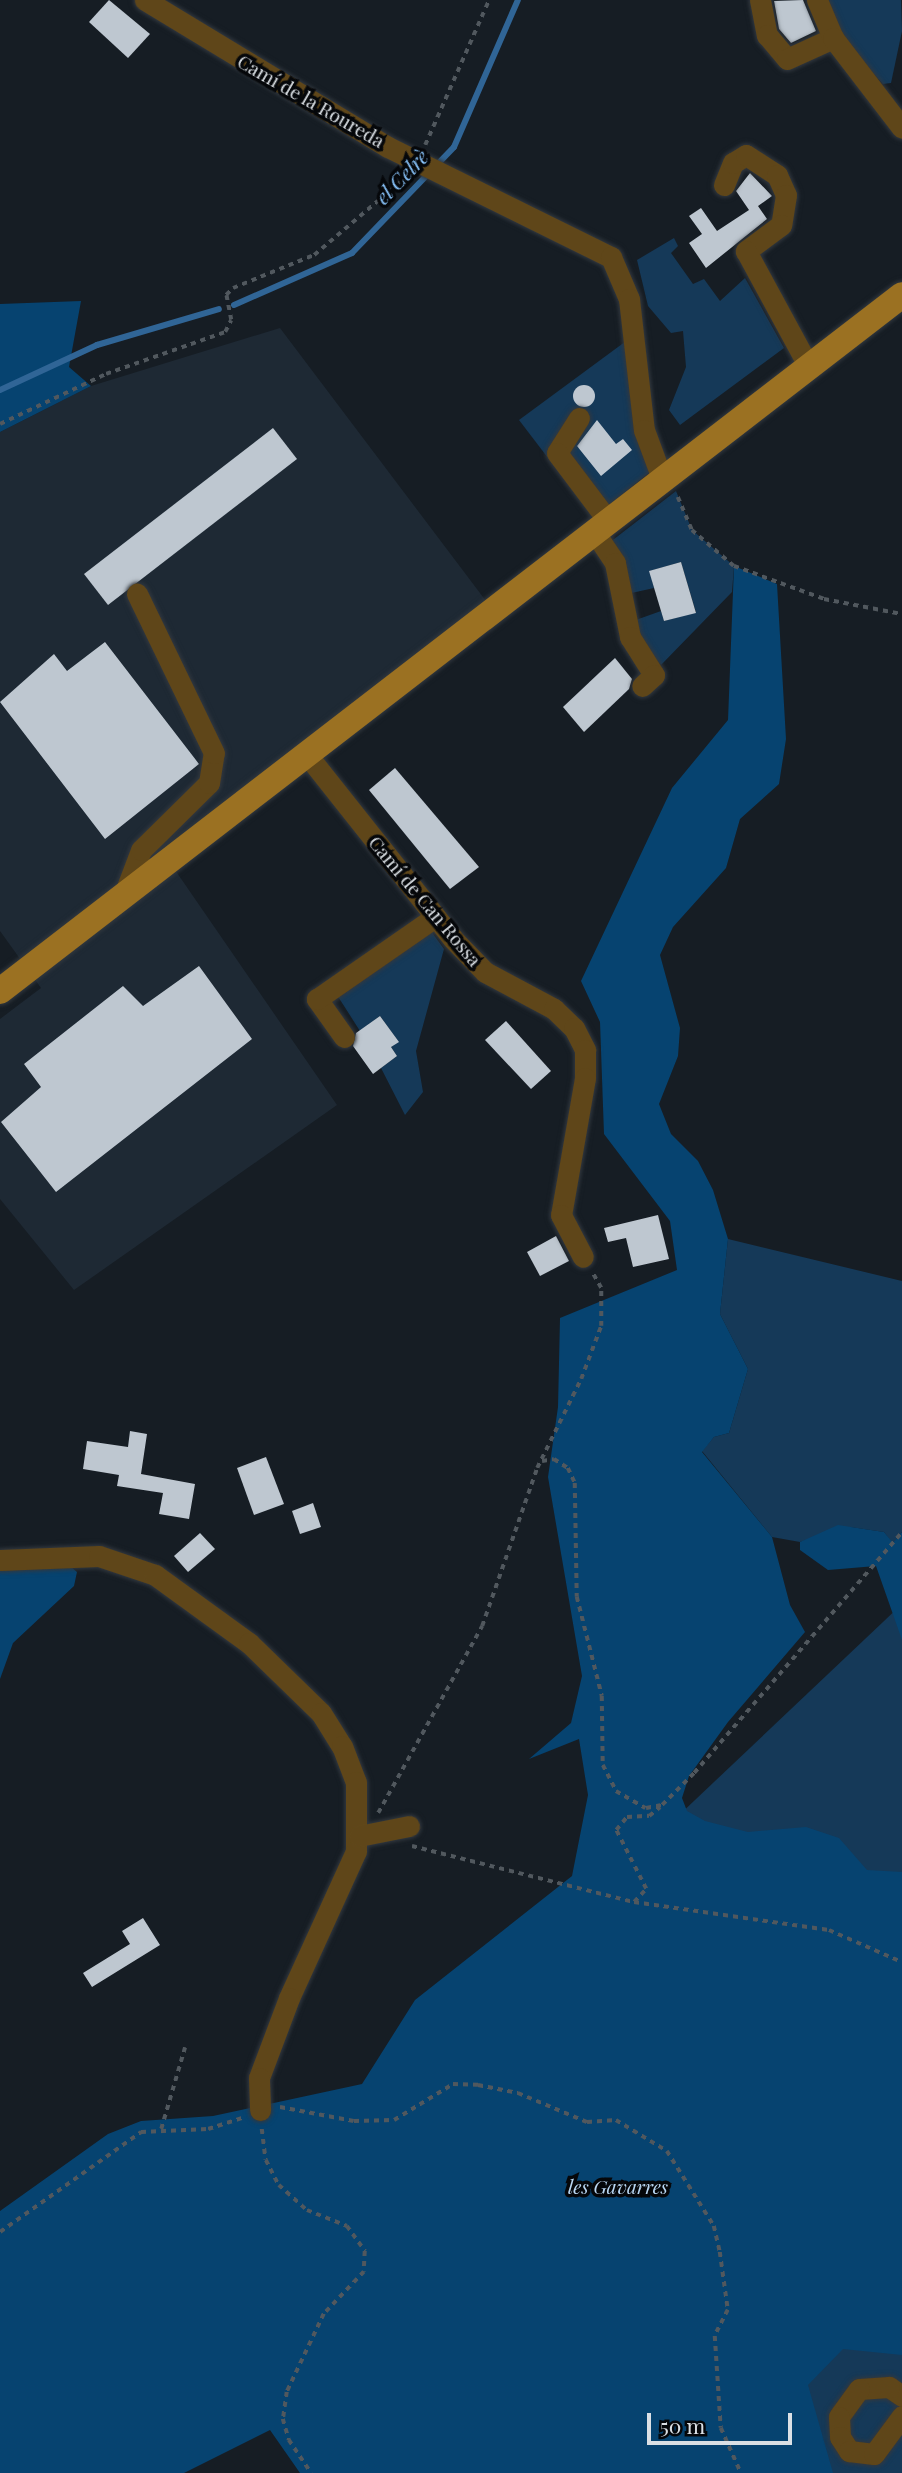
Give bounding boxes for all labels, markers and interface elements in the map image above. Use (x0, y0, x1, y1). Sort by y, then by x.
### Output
street label: Camí de la Roureda (233, 49, 389, 153)
water label: el Celrè (369, 143, 433, 209)
street label: Camí de Can Rossa (364, 831, 486, 971)
park label: les Gavarres (568, 2176, 668, 2198)
scale bar (650, 2400, 795, 2444)
text: 50 m (660, 2411, 705, 2439)

